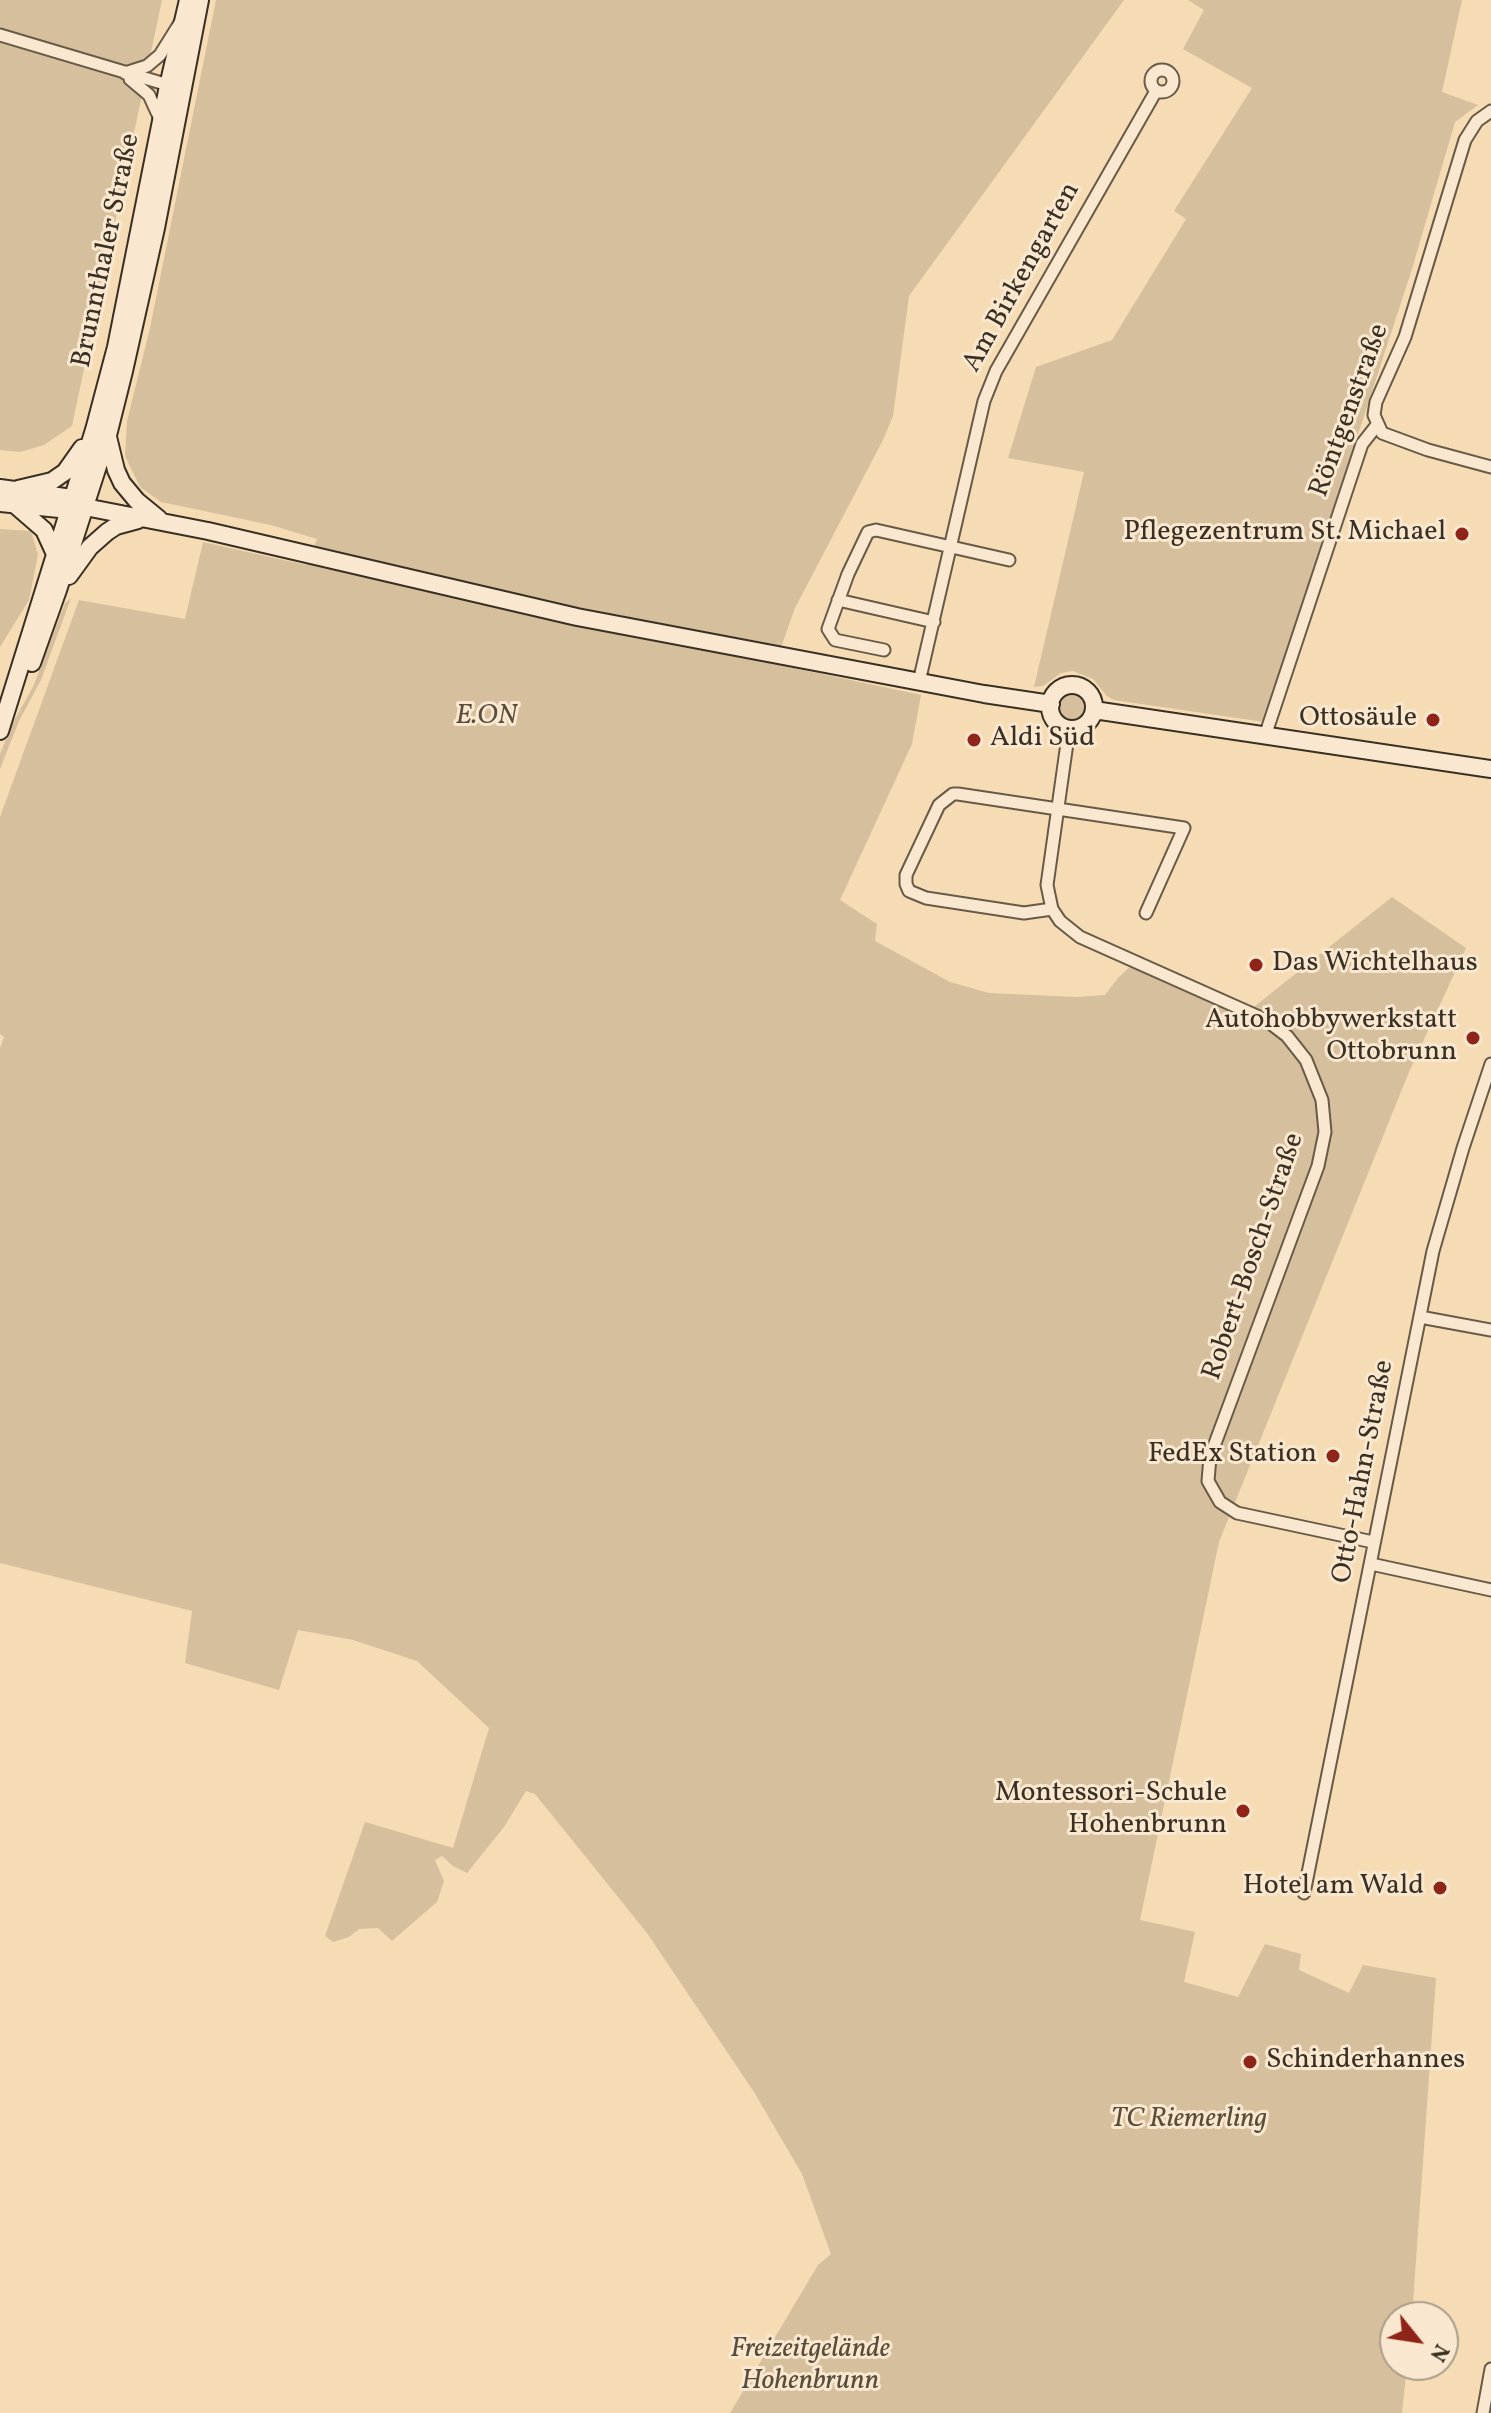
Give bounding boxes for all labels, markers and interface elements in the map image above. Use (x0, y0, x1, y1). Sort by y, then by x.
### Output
street label: Brunnthaler Straße (67, 131, 149, 371)
street label: Am Birkengarten (957, 177, 1089, 379)
street label: Röntgenstraße (1304, 320, 1398, 502)
place label: Pflegezentrum St. Michael (1124, 517, 1446, 551)
marker: Pflegezentrum St. Michael (1453, 525, 1471, 543)
park label: E.ON (455, 701, 517, 735)
place label: Ottosäule (1299, 703, 1417, 737)
marker: Ottosäule (1424, 711, 1442, 729)
place label: Aldi Süd (990, 723, 1095, 757)
marker: Aldi Süd (965, 731, 983, 749)
place label: Das Wichtelhaus (1272, 948, 1478, 982)
marker: Das Wichtelhaus (1247, 956, 1265, 974)
place label: Autohobbywerkstatt Ottobrunn (1205, 1005, 1457, 1071)
marker: Autohobbywerkstatt Ottobrunn (1464, 1029, 1482, 1047)
street label: Robert-Bosch-Straße (1197, 1129, 1313, 1385)
street label: Otto-Hahn-Straße (1327, 1358, 1403, 1586)
place label: FedEx Station (1148, 1439, 1317, 1473)
marker: FedEx Station (1324, 1447, 1342, 1465)
place label: Montessori-Schule Hohenbrunn (995, 1778, 1227, 1844)
marker: Montessori-Schule Hohenbrunn (1234, 1802, 1252, 1820)
place label: Hotel am Wald (1243, 1871, 1424, 1905)
marker: Hotel am Wald (1431, 1879, 1449, 1897)
place label: Schinderhannes (1266, 2045, 1465, 2079)
marker: Schinderhannes (1241, 2053, 1259, 2071)
park label: TC Riemerling (1111, 2104, 1267, 2138)
north arrow (1379, 2301, 1459, 2381)
park label: Freizeitgelände Hohenbrunn (730, 2334, 890, 2400)
text: N (1421, 2338, 1456, 2367)

